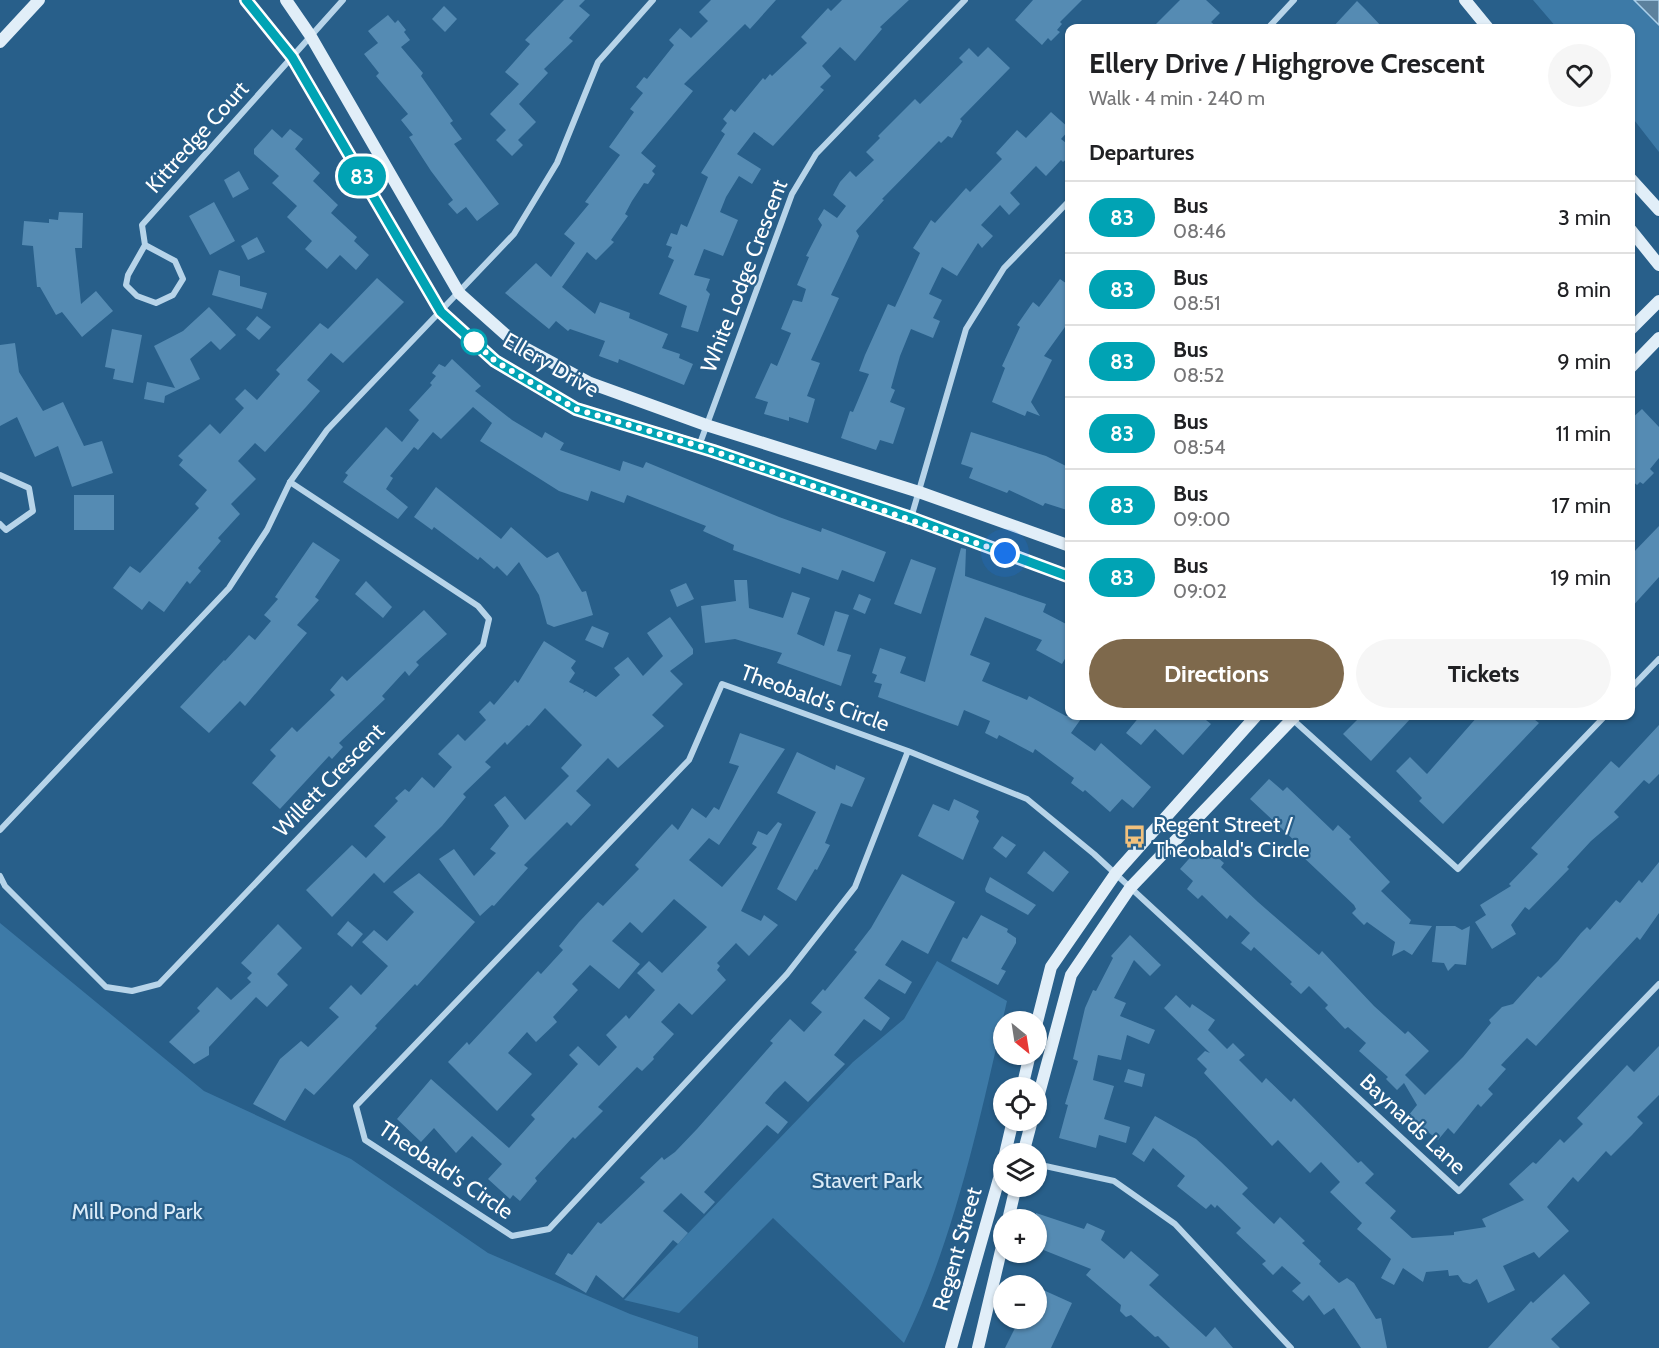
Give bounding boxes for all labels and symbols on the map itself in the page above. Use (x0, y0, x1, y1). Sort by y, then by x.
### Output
street label: Kittredge Court (140, 75, 255, 198)
line badge: 83 (335, 156, 389, 195)
street label: White Lodge Crescent (695, 175, 793, 376)
street label: Ellery Drive (498, 327, 604, 403)
unlabelled marker (461, 329, 487, 355)
your location (990, 538, 1020, 568)
street label: Theobald's Circle (737, 659, 893, 737)
street label: Willett Crescent (268, 717, 390, 843)
place label: Regent Street / Theobald's Circle (1153, 811, 1309, 863)
bus stop icon: Regent Street / Theobald's Circle (1122, 824, 1148, 850)
north arrow (993, 1011, 1047, 1065)
street label: Baynards Lane (1354, 1068, 1472, 1180)
street label: Theobald's Circle (374, 1115, 518, 1225)
park label: Stavert Park (812, 1167, 923, 1194)
street label: Regent Street (926, 1184, 988, 1314)
park label: Mill Pond Park (71, 1198, 203, 1225)

